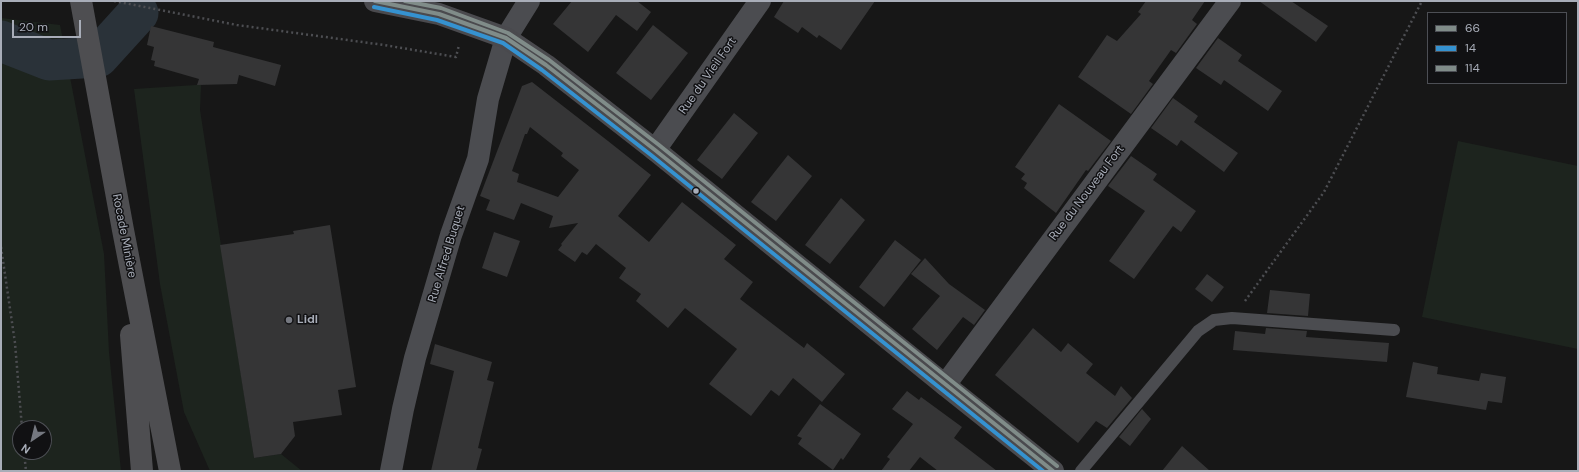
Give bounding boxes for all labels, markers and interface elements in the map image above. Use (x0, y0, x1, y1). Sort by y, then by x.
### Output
scale bar (14, 12, 83, 38)
legend (1427, 12, 1567, 84)
text: 20 m (19, 19, 48, 35)
text: 66 (1465, 20, 1480, 36)
street label: Rue du Vieil Fort (676, 35, 740, 117)
text: 14 (1465, 40, 1476, 56)
text: 114 (1465, 60, 1480, 76)
street label: Rue du Nouveau Fort (1046, 142, 1128, 244)
unlabelled marker (691, 186, 701, 196)
street label: Rocade Minière (109, 193, 139, 279)
street label: Rue Alfred Buquet (425, 204, 469, 304)
place label: Lidl (297, 313, 318, 327)
marker: Lidl (284, 315, 294, 325)
north arrow (12, 420, 52, 460)
text: N (18, 441, 33, 457)

